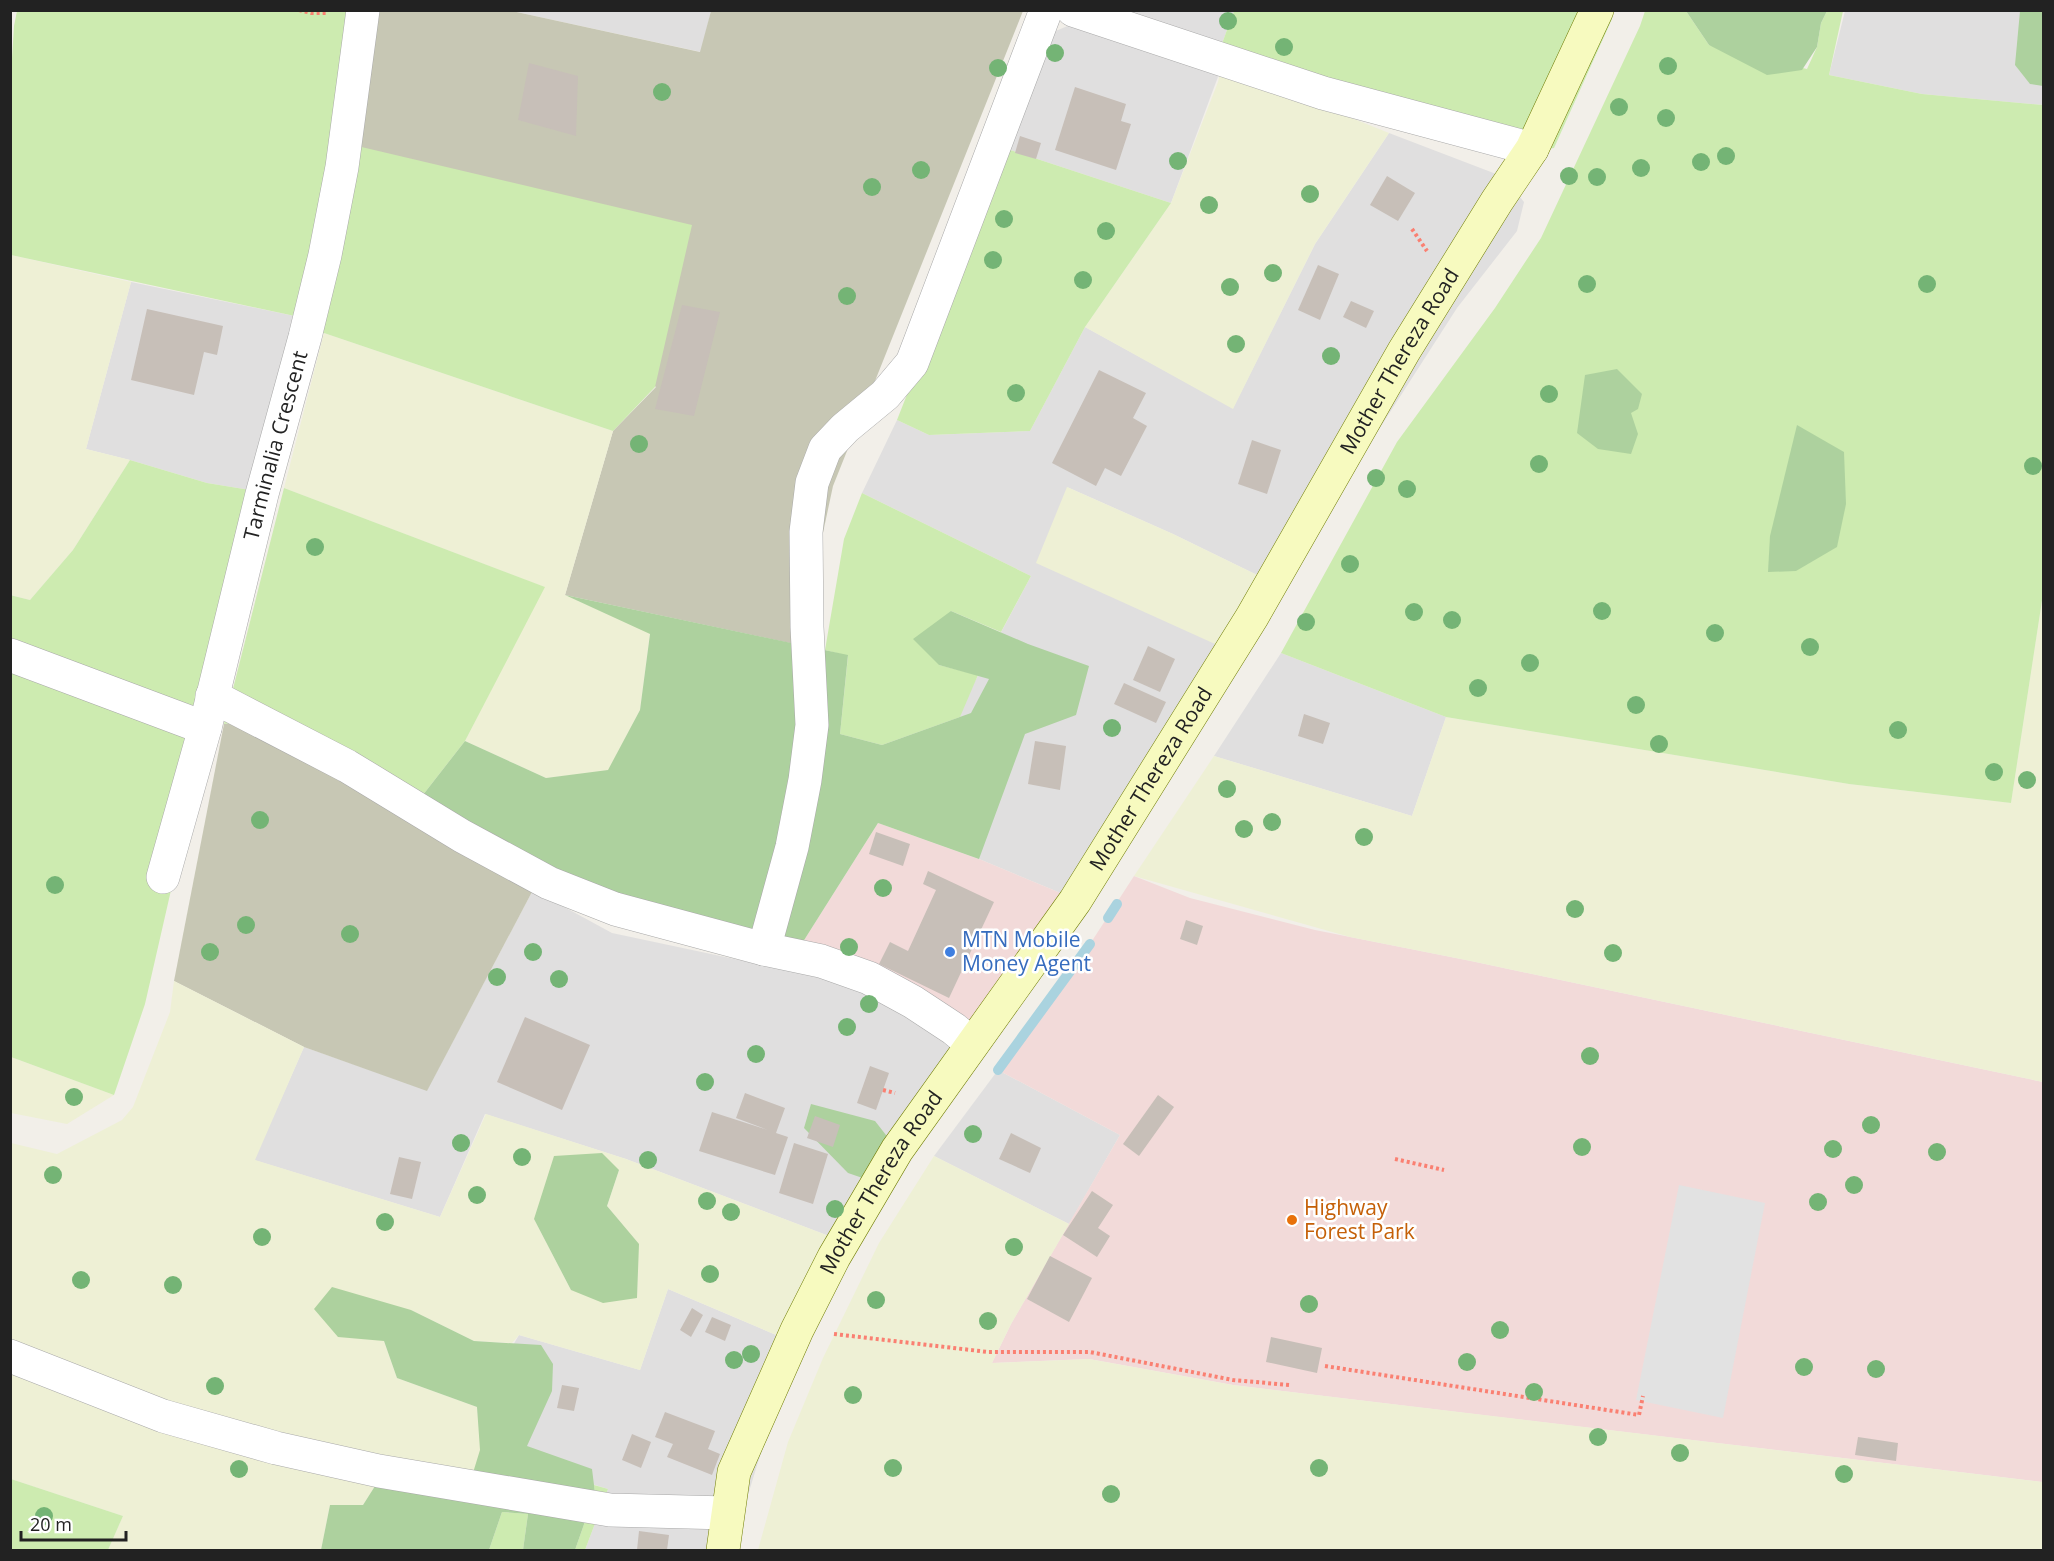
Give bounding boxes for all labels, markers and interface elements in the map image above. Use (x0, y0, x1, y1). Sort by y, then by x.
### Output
street label: Mother Thereza Road (1333, 263, 1465, 459)
street label: Tarminalia Crescent (236, 348, 314, 543)
street label: Mother Thereza Road (1082, 681, 1218, 876)
place label: MTN Mobile Money Agent (962, 925, 1091, 977)
marker: MTN Mobile Money Agent (943, 945, 957, 959)
street label: Mother Thereza Road (813, 1085, 948, 1279)
place label: Highway Forest Park (1304, 1193, 1415, 1245)
marker: Highway Forest Park (1285, 1213, 1299, 1227)
scale bar (21, 1504, 126, 1542)
text: 20 m (30, 1512, 72, 1536)

